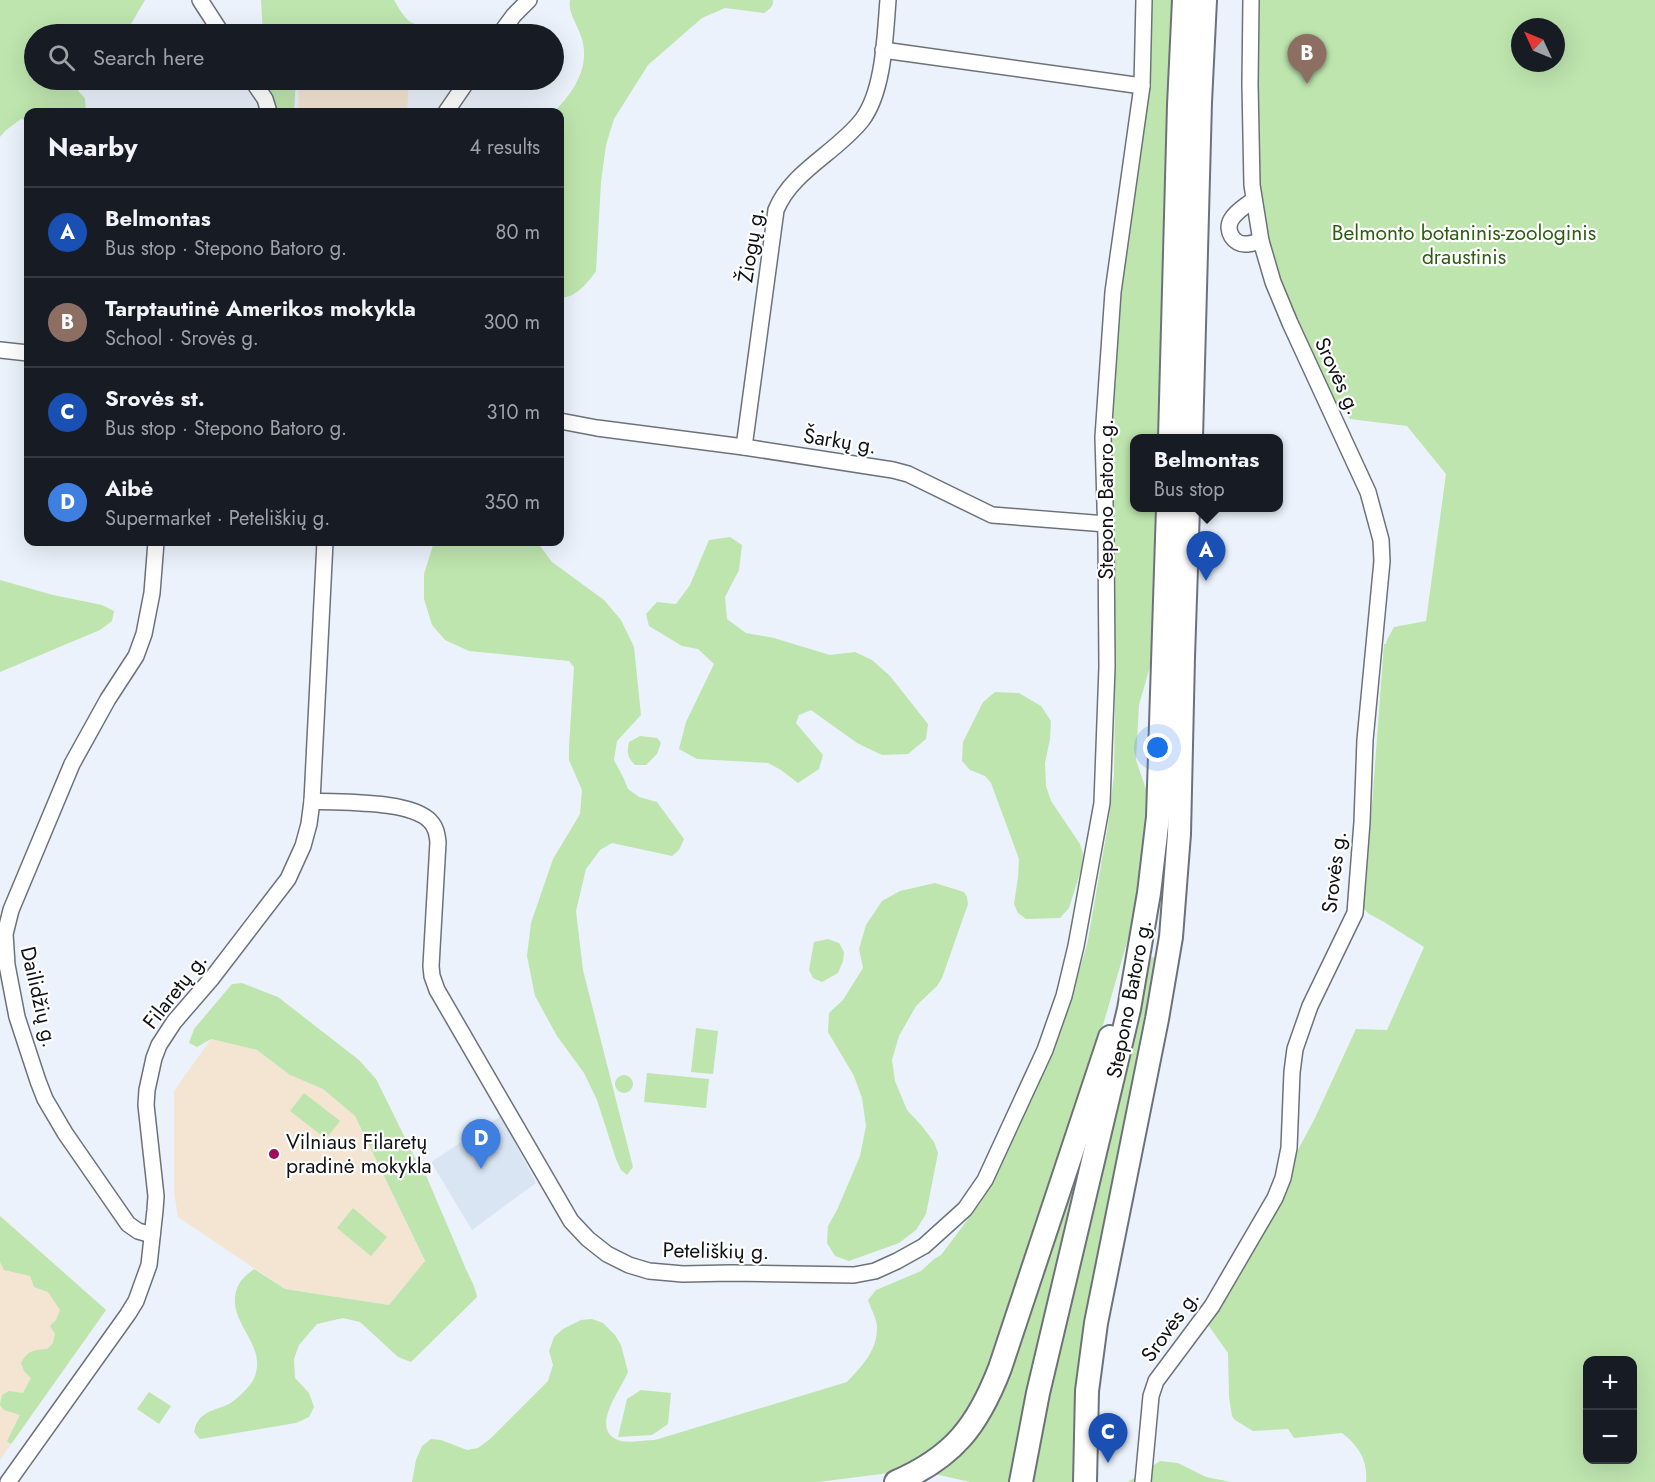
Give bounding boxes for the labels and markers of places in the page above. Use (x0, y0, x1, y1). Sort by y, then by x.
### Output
pin: B (1288, 34, 1326, 84)
pin: A (1186, 532, 1226, 581)
pin: D (462, 1120, 500, 1169)
place label: Vilniaus Filaretų pradinė mokykla (286, 1127, 432, 1181)
marker: Vilniaus Filaretų pradinė mokykla (267, 1147, 281, 1161)
pin: C (1088, 1414, 1128, 1463)

